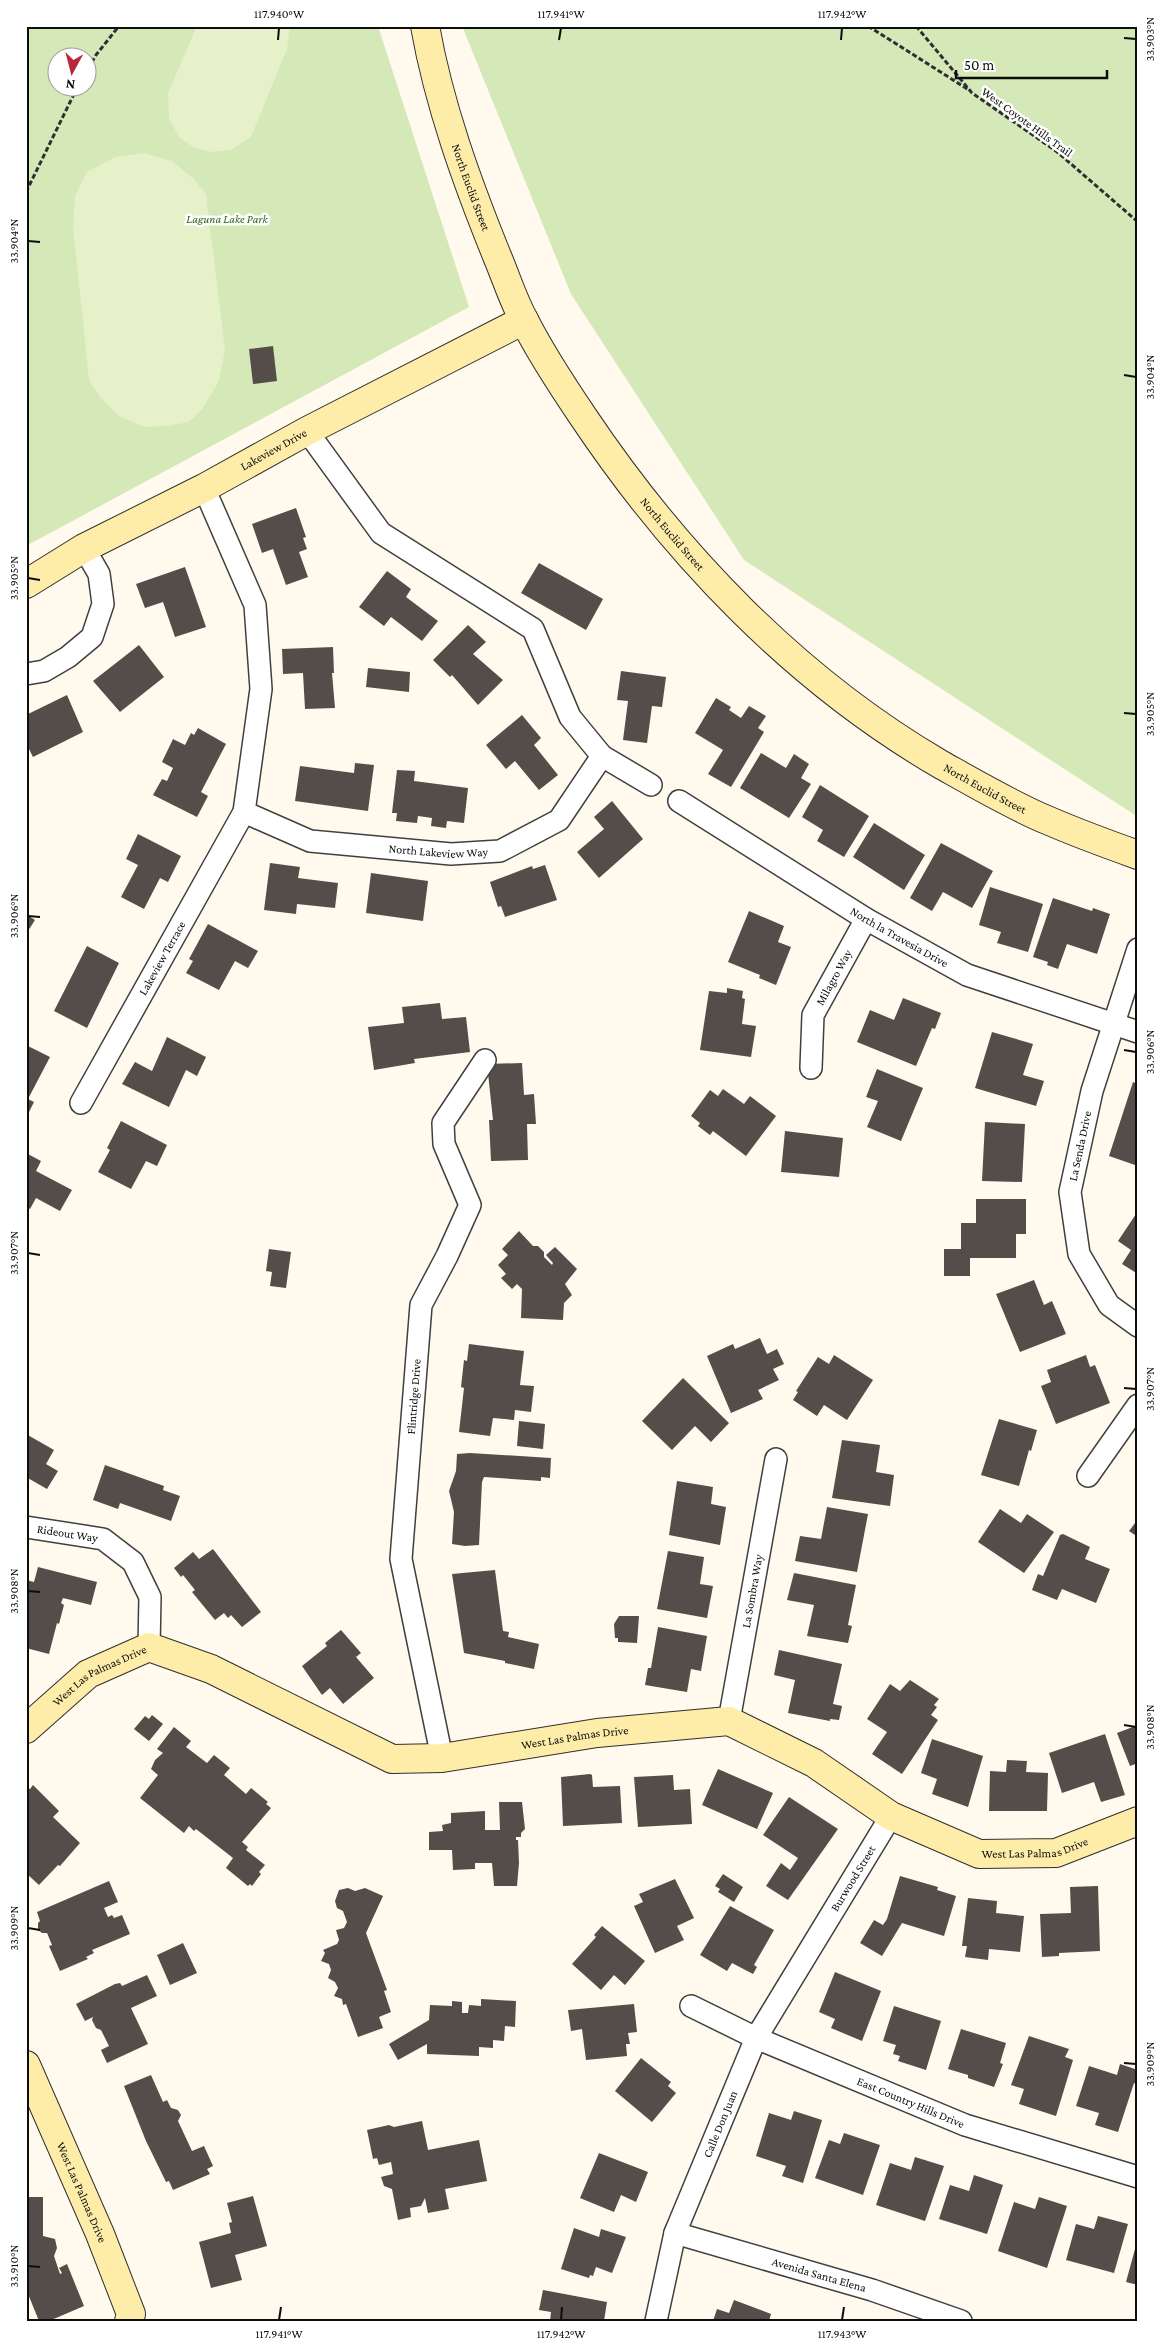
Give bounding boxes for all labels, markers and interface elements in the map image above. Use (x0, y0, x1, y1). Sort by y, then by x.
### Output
text: 117.940°W (254, 7, 304, 21)
text: 117.941°W (538, 7, 584, 21)
text: 117.942°W (818, 7, 866, 21)
text: 33.903°N (1143, 17, 1157, 61)
north arrow (48, 48, 98, 98)
scale bar (956, 48, 1108, 80)
text: 50 m (964, 57, 994, 73)
text: N (64, 76, 76, 93)
street label: West Coyote Hills Trail (979, 84, 1075, 160)
street label: North Euclid Street (449, 142, 494, 234)
park label: Laguna Lake Park (186, 212, 268, 226)
text: 33.904°N (7, 218, 21, 263)
text: 33.904°N (1143, 354, 1157, 399)
street label: Lakeview Drive (238, 426, 309, 473)
street label: North Euclid Street (637, 495, 708, 574)
text: 33.905°N (7, 556, 21, 600)
text: 33.905°N (1143, 692, 1157, 736)
street label: North Euclid Street (941, 761, 1029, 817)
street label: North Lakeview Way (388, 841, 489, 861)
text: 33.906°N (7, 894, 21, 938)
street label: North la Travesia Drive (848, 904, 951, 970)
street label: Lakeview Terrace (136, 919, 188, 998)
street label: Milagro Way (813, 947, 855, 1008)
text: 33.906°N (1143, 1030, 1157, 1074)
street label: La Senda Drive (1066, 1110, 1094, 1182)
text: 33.907°N (7, 1231, 21, 1275)
street label: Flintridge Drive (404, 1358, 424, 1435)
text: 33.907°N (1143, 1367, 1157, 1411)
street label: Rideout Way (36, 1522, 99, 1545)
street label: La Sombra Way (739, 1553, 766, 1629)
text: 33.908°N (7, 1568, 21, 1614)
street label: West Las Palmas Drive (50, 1642, 149, 1709)
text: 33.908°N (1143, 1704, 1157, 1750)
street label: West Las Palmas Drive (520, 1723, 629, 1752)
street label: West Las Palmas Drive (982, 1834, 1090, 1861)
street label: Burwood Street (828, 1842, 879, 1914)
text: 33.909°N (7, 1905, 21, 1951)
text: 33.909°N (1143, 2041, 1157, 2087)
street label: East Country Hills Drive (855, 2074, 967, 2131)
street label: Calle Don Juan (700, 2088, 741, 2160)
street label: West Las Palmas Drive (54, 2140, 110, 2245)
text: 33.910°N (7, 2244, 21, 2287)
street label: Avenida Santa Elena (770, 2254, 868, 2295)
text: 117.941°W (256, 2327, 302, 2341)
text: 117.942°W (537, 2327, 585, 2341)
text: 117.943°W (818, 2327, 866, 2341)

